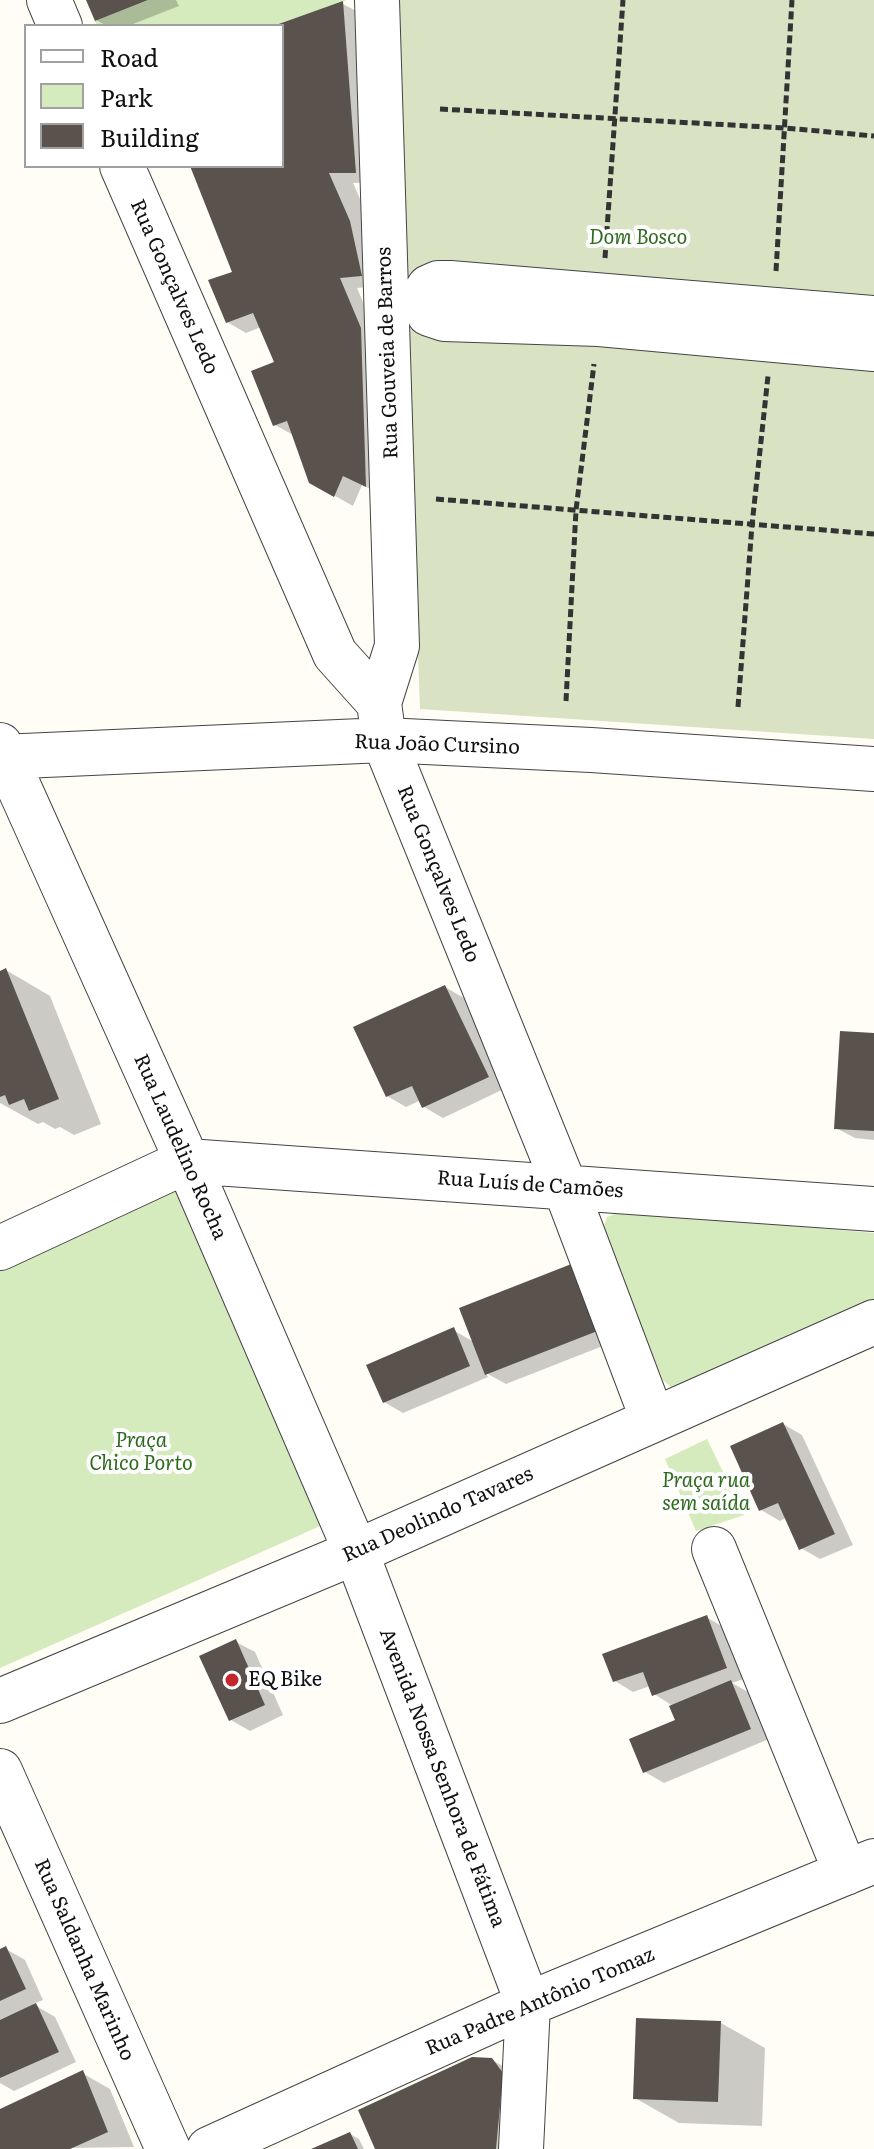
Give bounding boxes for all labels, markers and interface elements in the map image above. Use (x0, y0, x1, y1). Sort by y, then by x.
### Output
legend (24, 24, 284, 168)
text: Road (100, 39, 158, 74)
text: Park (100, 79, 153, 114)
text: Building (100, 119, 199, 154)
street label: Rua Gonçalves Ledo (125, 196, 223, 378)
park label: Dom Bosco (589, 226, 687, 250)
street label: Rua Gouveia de Barros (372, 246, 404, 460)
street label: Rua João Cursino (354, 730, 520, 760)
street label: Rua Gonçalves Ledo (391, 782, 485, 966)
street label: Rua Laudelino Rocha (128, 1051, 232, 1243)
street label: Rua Luís de Camões (436, 1167, 624, 1203)
park label: Praça Chico Porto (89, 1429, 193, 1476)
street label: Rua Deolindo Tavares (339, 1462, 537, 1568)
park label: Praça rua sem saída (662, 1469, 750, 1516)
street label: Avenida Nossa Senhora de Fátima (374, 1625, 510, 1931)
place label: EQ Bike (248, 1668, 322, 1692)
marker: EQ Bike (223, 1671, 241, 1689)
street label: Rua Saldanha Marinho (29, 1855, 139, 2065)
street label: Rua Padre Antônio Tomaz (422, 1943, 658, 2061)

